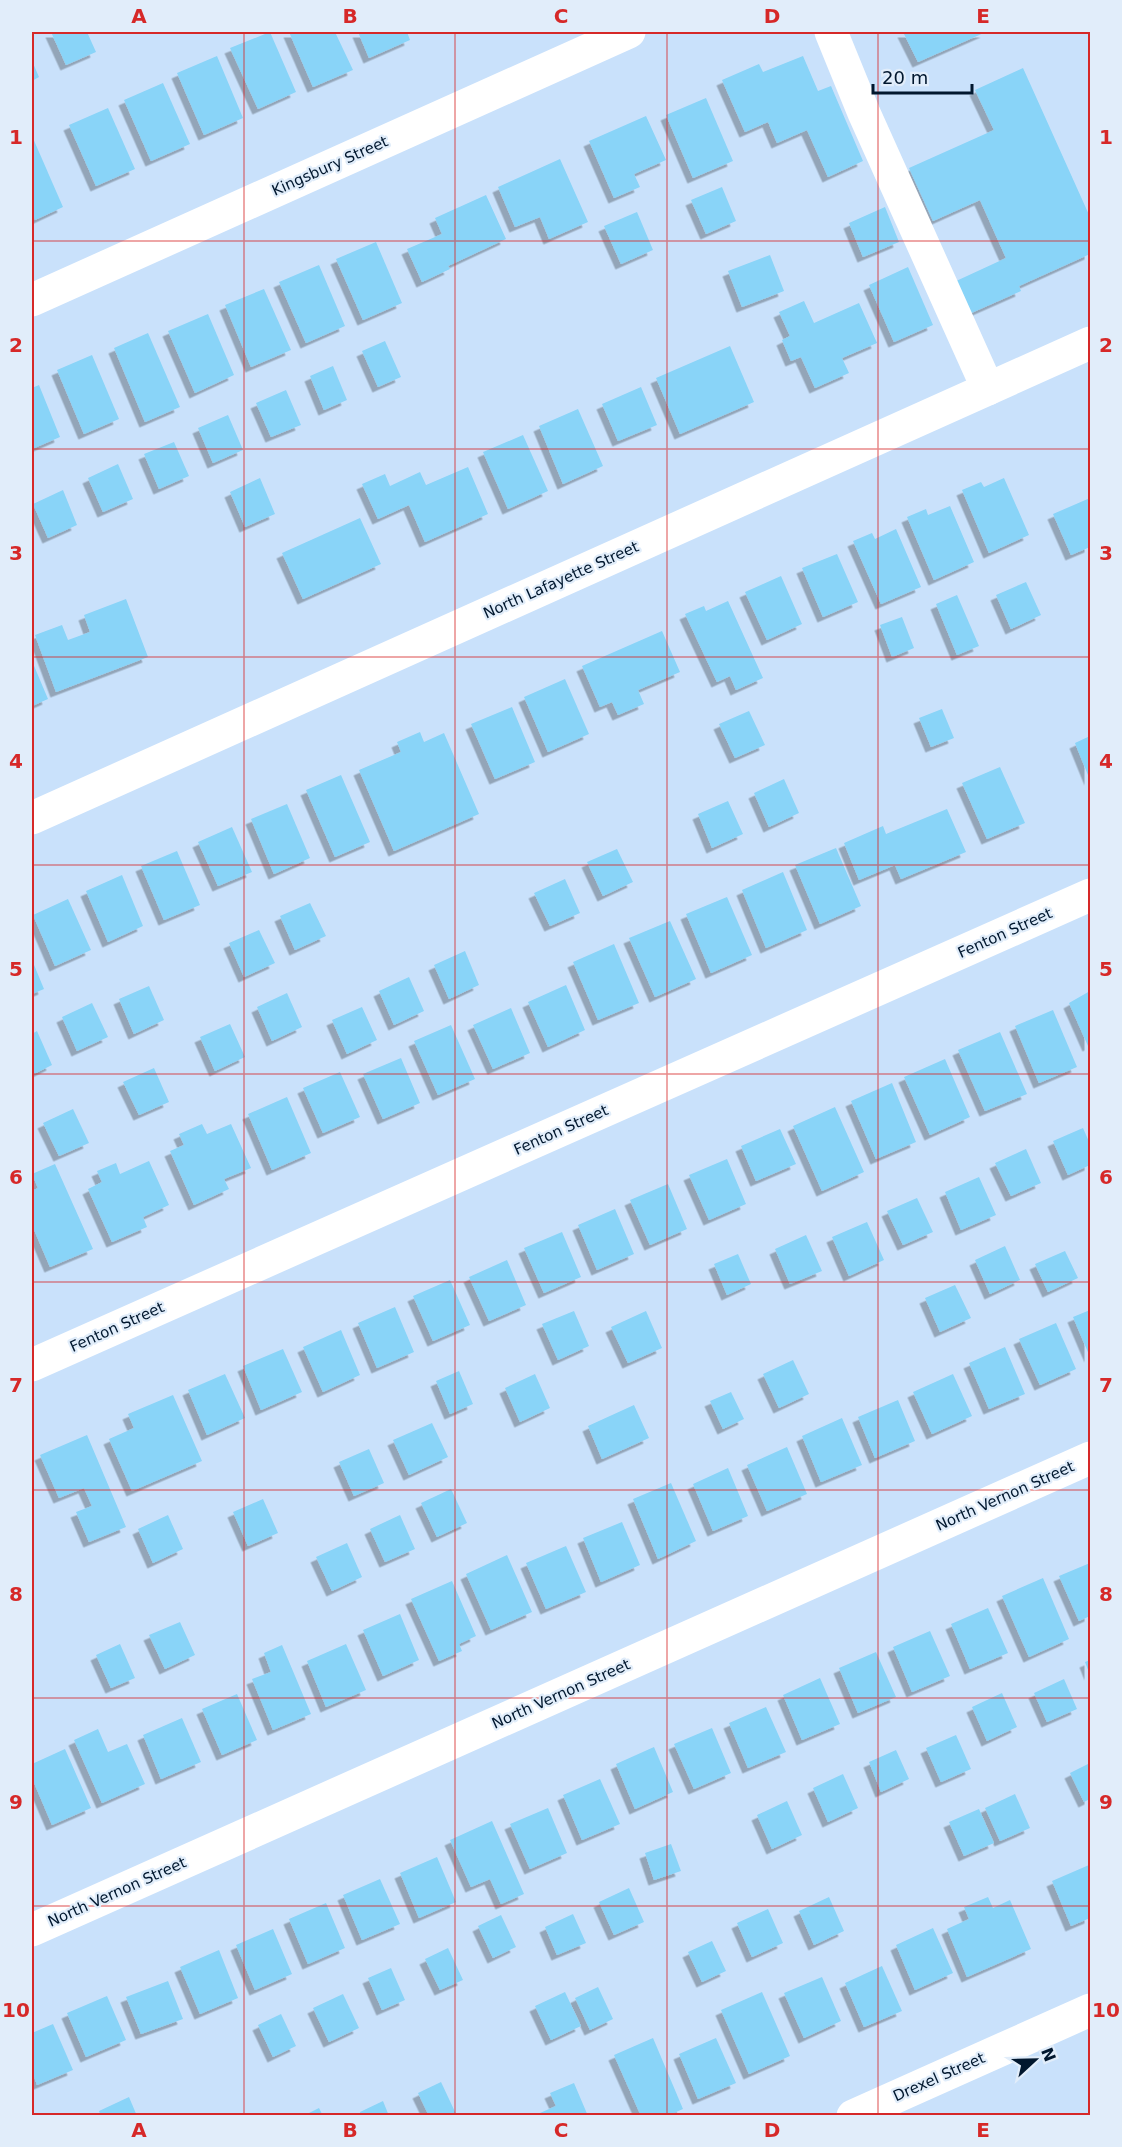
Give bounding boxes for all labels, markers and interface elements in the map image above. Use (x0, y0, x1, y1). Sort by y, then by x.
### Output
text: A (131, 4, 147, 28)
text: B (342, 4, 358, 28)
text: C (554, 4, 568, 28)
text: D (764, 4, 780, 28)
text: E (976, 4, 990, 28)
scale bar (873, 57, 972, 95)
text: 20 m (882, 67, 928, 88)
text: 1 (9, 125, 23, 149)
text: 1 (1099, 125, 1113, 149)
street label: Kingsbury Street (269, 132, 391, 200)
text: 2 (9, 333, 23, 357)
text: 2 (1099, 333, 1113, 357)
street label: North Lafayette Street (481, 538, 642, 622)
text: 3 (9, 541, 23, 565)
text: 3 (1099, 541, 1113, 565)
text: 4 (9, 749, 23, 773)
text: 4 (1099, 749, 1113, 773)
street label: Fenton Street (955, 904, 1055, 962)
text: 5 (9, 957, 23, 981)
text: 5 (1099, 957, 1113, 981)
street label: Fenton Street (511, 1101, 611, 1159)
text: 6 (9, 1165, 23, 1189)
text: 6 (1099, 1165, 1113, 1189)
street label: Fenton Street (67, 1298, 167, 1356)
text: 7 (9, 1373, 23, 1397)
text: 7 (1099, 1373, 1113, 1397)
street label: North Vernon Street (933, 1457, 1077, 1535)
text: 8 (9, 1582, 23, 1606)
text: 8 (1099, 1582, 1113, 1606)
street label: North Vernon Street (489, 1655, 633, 1733)
text: 9 (9, 1790, 23, 1814)
text: 9 (1099, 1790, 1113, 1814)
street label: North Vernon Street (45, 1853, 189, 1931)
text: 10 (2, 1998, 30, 2022)
text: 10 (1092, 1998, 1120, 2022)
north arrow (1005, 2030, 1065, 2090)
text: N (1037, 2045, 1060, 2064)
street label: Drexel Street (890, 2049, 988, 2105)
text: A (131, 2118, 147, 2142)
text: B (342, 2118, 358, 2142)
text: C (554, 2118, 568, 2142)
text: D (764, 2118, 780, 2142)
text: E (976, 2118, 990, 2142)

